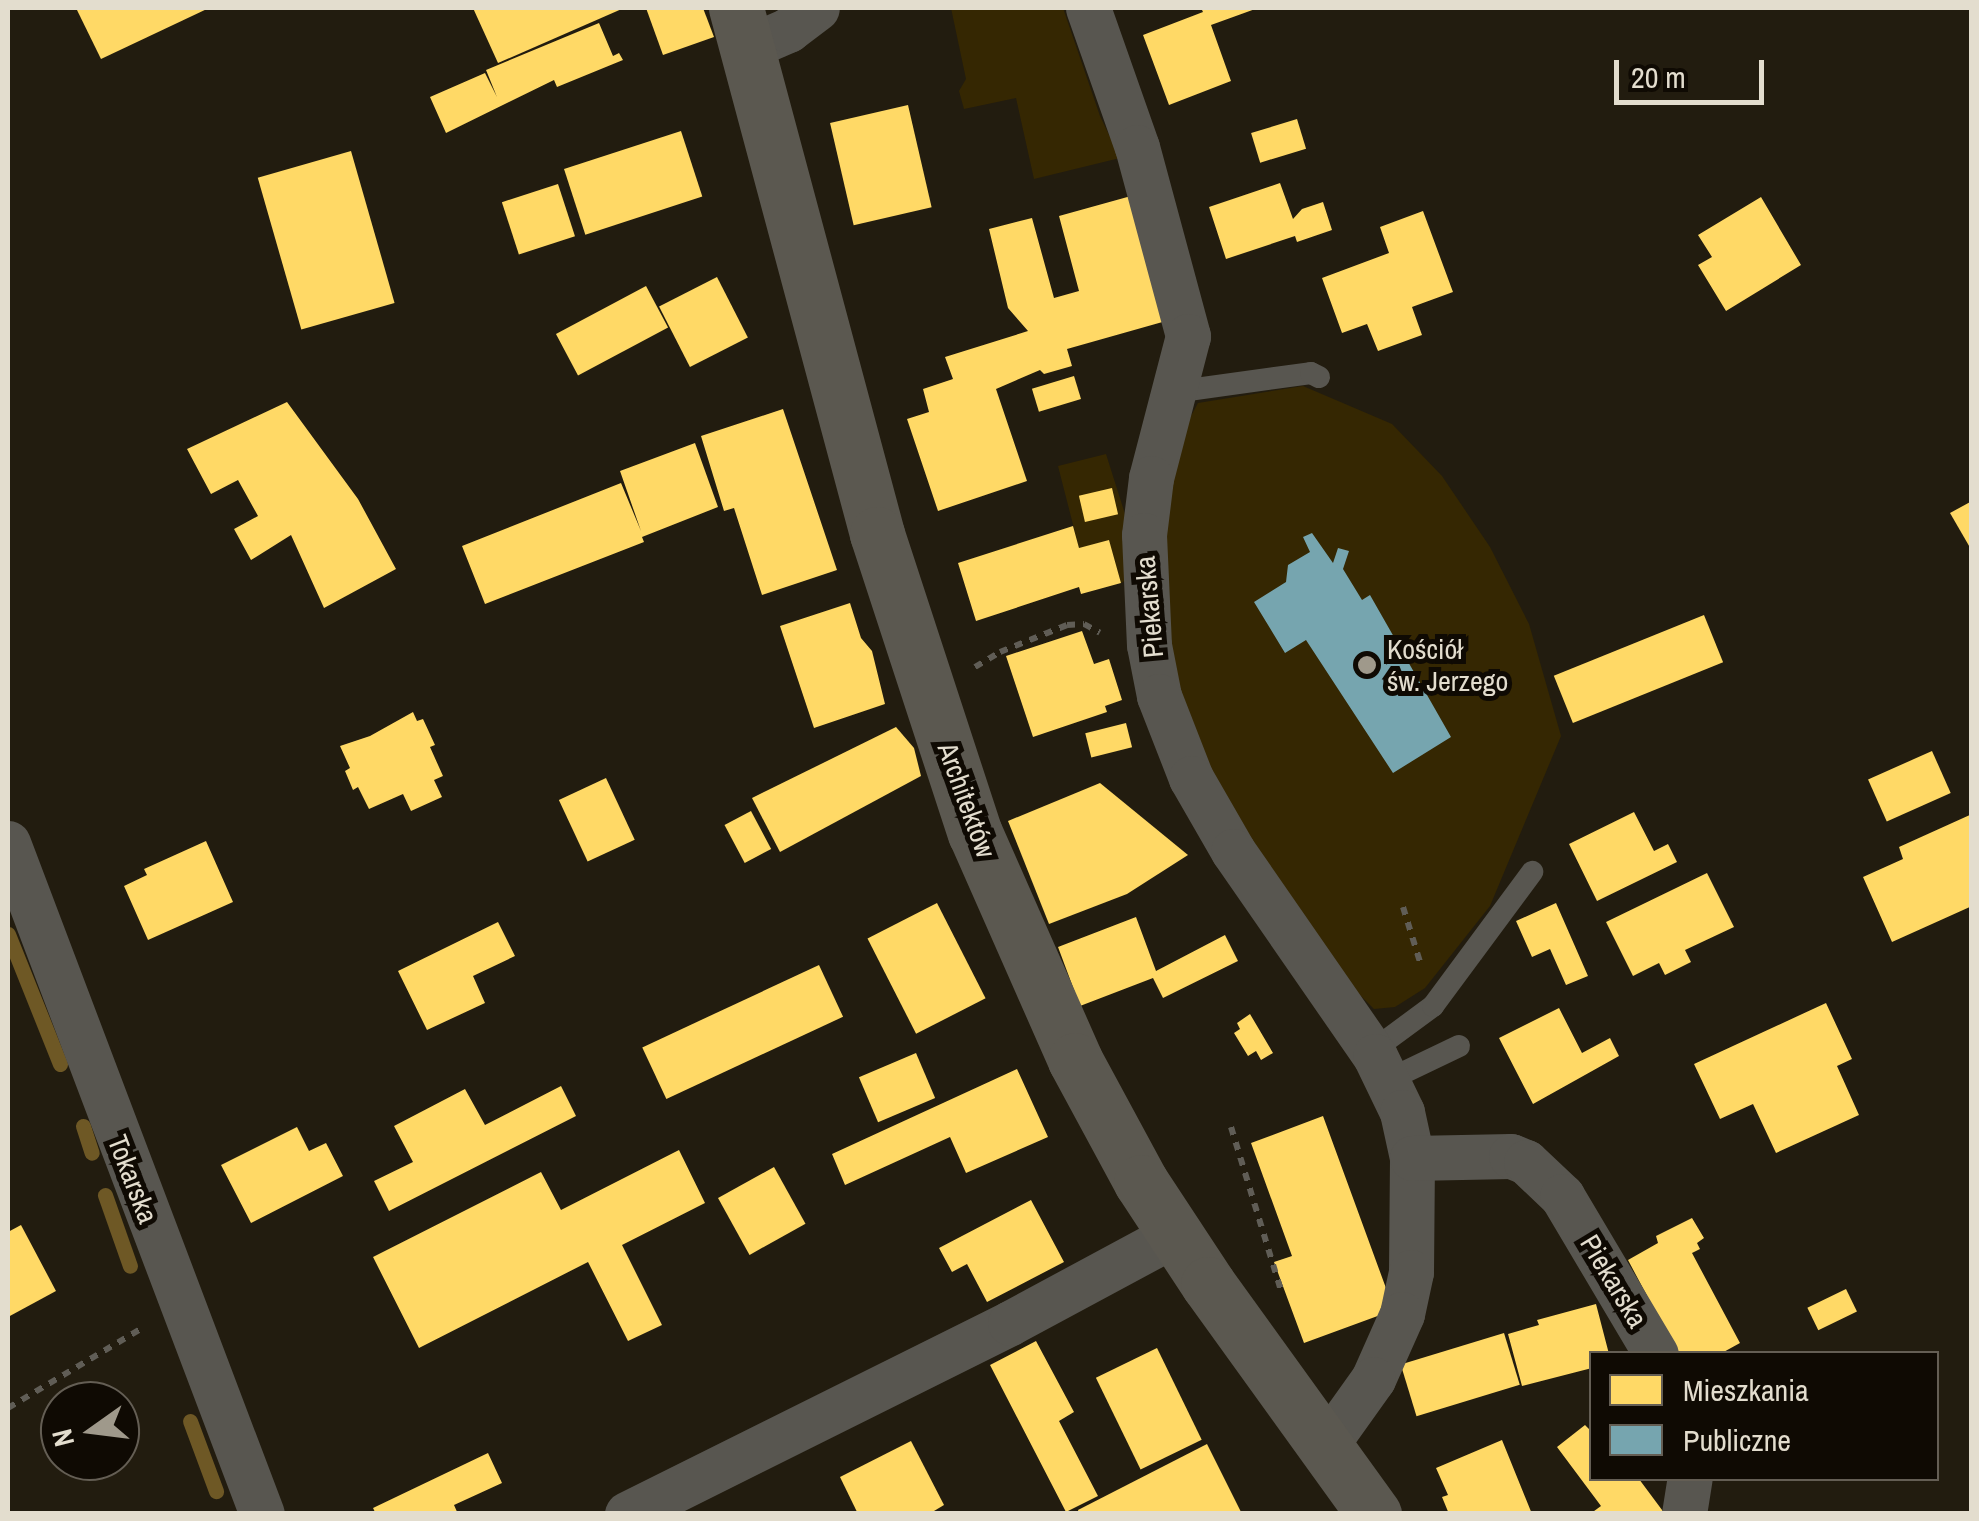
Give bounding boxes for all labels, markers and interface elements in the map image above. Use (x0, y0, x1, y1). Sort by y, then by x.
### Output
scale bar (1619, 40, 1769, 102)
text: 20 m (1631, 57, 1686, 97)
street label: Piekarska (1128, 555, 1170, 659)
place label: Kościół św. Jerzego (1387, 632, 1508, 698)
marker: Kościół św. Jerzego (1356, 654, 1378, 676)
street label: Architektów (931, 738, 1003, 862)
street label: Tokarska (101, 1130, 165, 1228)
street label: Piekarska (1573, 1229, 1655, 1333)
legend (1589, 1351, 1939, 1481)
text: Mieszkania (1683, 1370, 1809, 1410)
north arrow (40, 1381, 140, 1481)
text: Publiczne (1683, 1420, 1791, 1460)
text: N (42, 1425, 83, 1450)

